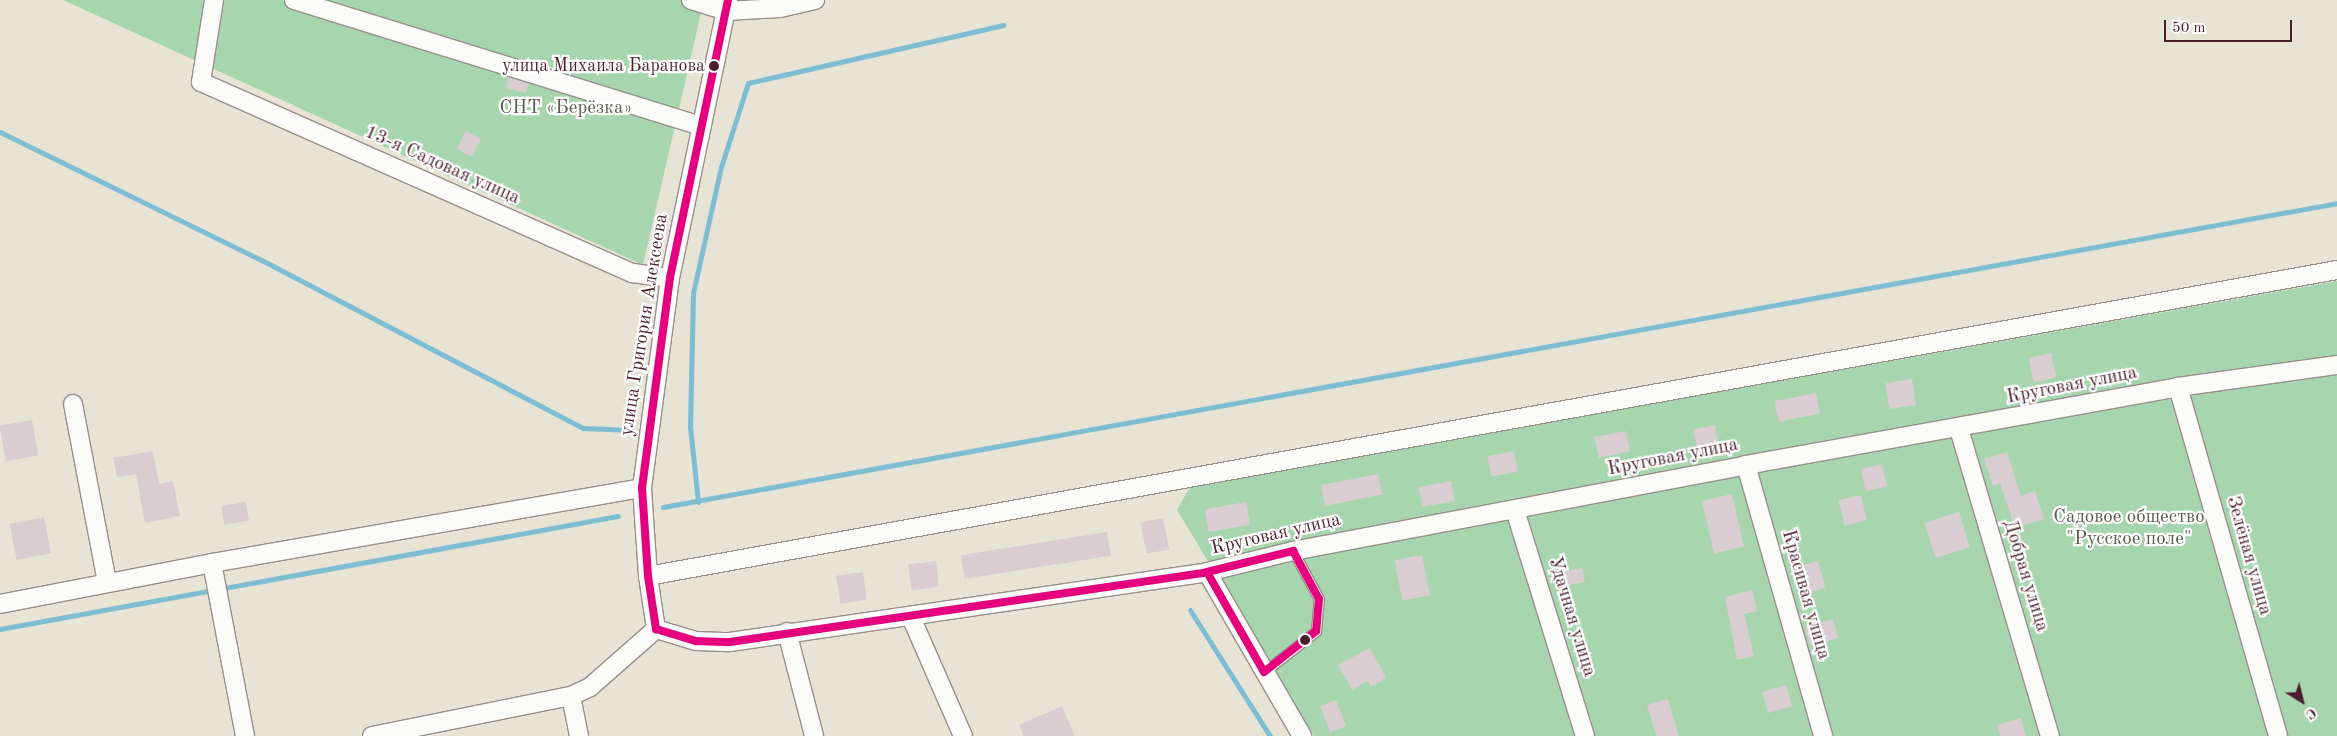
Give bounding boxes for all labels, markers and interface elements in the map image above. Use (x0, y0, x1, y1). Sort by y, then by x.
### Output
scale bar (2167, 10, 2294, 42)
text: 50 m (2172, 21, 2206, 36)
place label: улица Михаила Баранова (502, 55, 705, 77)
marker: улица Михаила Баранова (709, 61, 719, 71)
park label: СНТ «Берёзка» (500, 98, 632, 120)
street label: 13-я Садовая улица (361, 122, 523, 210)
street label: улица Григория Алексеева (616, 212, 674, 438)
street label: Круговая улица (2005, 362, 2139, 410)
street label: Круговая улица (1606, 434, 1740, 482)
street label: Зелёная улица (2220, 494, 2276, 618)
park label: Садовое общество "Русское поле" (2053, 507, 2205, 551)
street label: Круговая улица (1209, 509, 1343, 561)
street label: Добрая улица (1997, 517, 2053, 635)
street label: Красивая улица (1776, 528, 1834, 662)
street label: Удачная улица (1542, 554, 1600, 680)
unlabelled marker (1300, 635, 1310, 645)
north arrow (2277, 676, 2327, 726)
text: С (2303, 705, 2319, 722)

